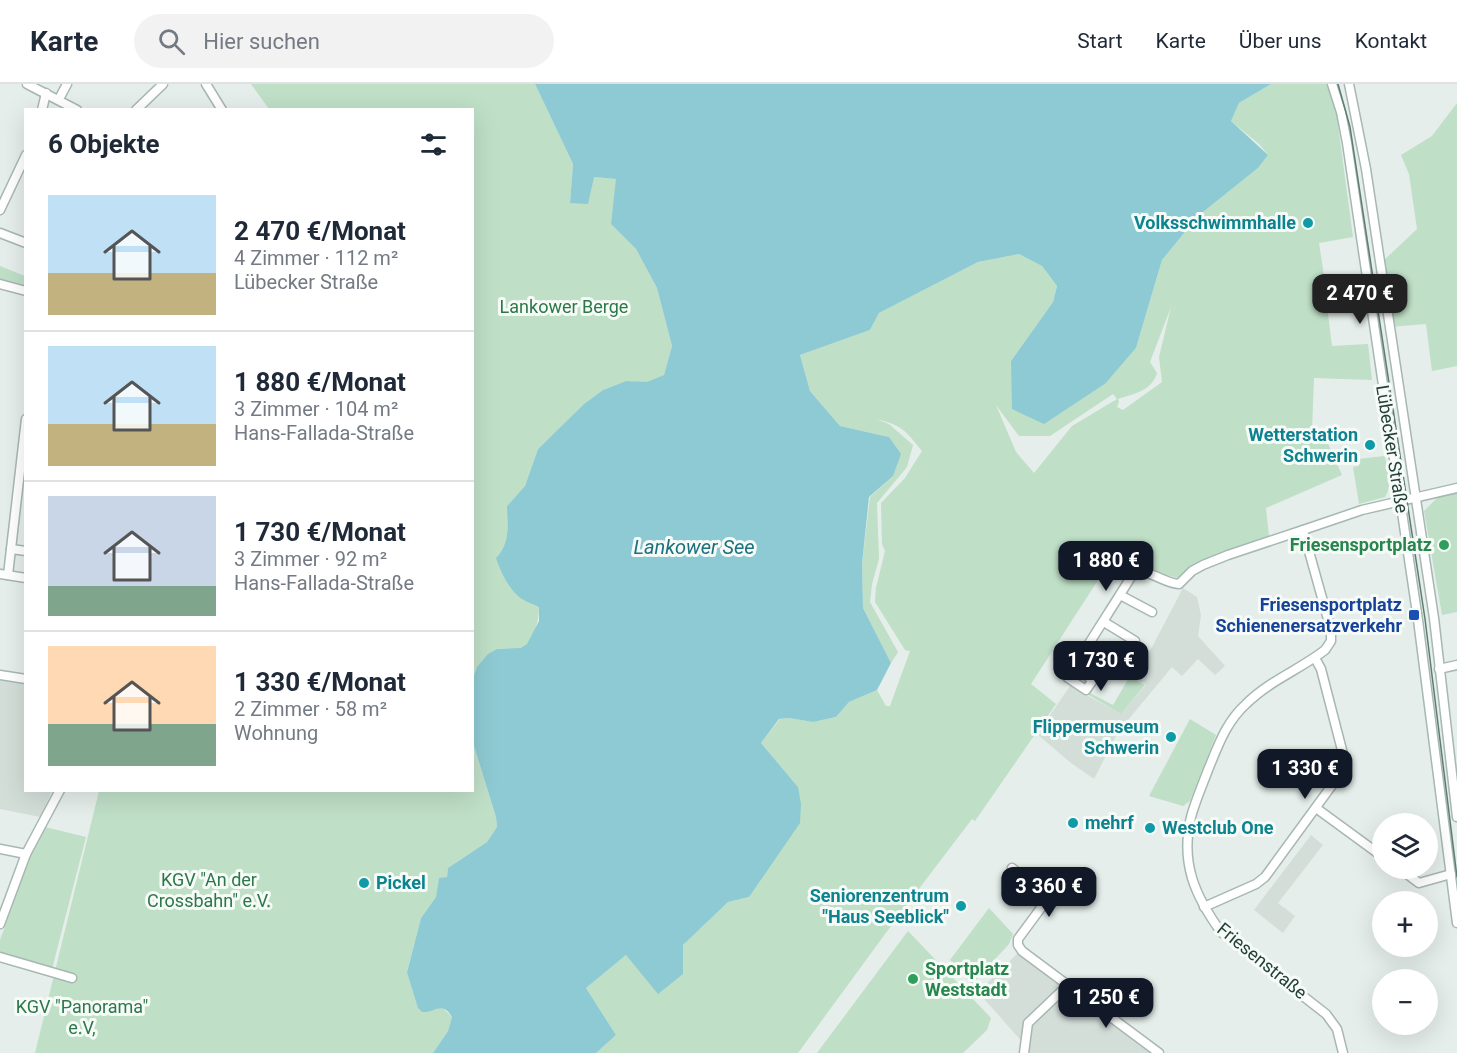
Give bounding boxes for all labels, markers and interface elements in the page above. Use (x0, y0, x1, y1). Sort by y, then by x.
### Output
search box (134, 14, 554, 68)
text: Karte (30, 25, 98, 58)
icon: search (155, 25, 188, 58)
text: Hier suchen (203, 29, 320, 54)
text: Start (1077, 29, 1123, 53)
text: Karte (1156, 29, 1206, 53)
text: Über uns (1239, 29, 1322, 53)
text: Kontakt (1355, 29, 1427, 53)
icon: filters (417, 128, 450, 161)
text: 6 Objekte (48, 129, 159, 159)
place label: Volksschwimmhalle (1134, 212, 1296, 233)
text: 2 470 €/Monat (234, 216, 406, 246)
marker: Volksschwimmhalle (1301, 216, 1315, 230)
icon: home (96, 219, 168, 291)
text: 4 Zimmer · 112 m² (234, 246, 398, 270)
text: Lübecker Straße (234, 270, 378, 294)
pin: 2 470 € (1305, 274, 1415, 325)
text: 2 470 € (1326, 281, 1394, 305)
park label: Lankower Berge (500, 296, 628, 317)
text: 1 880 €/Monat (234, 367, 406, 397)
icon: home (96, 370, 168, 442)
street label: Lübecker Straße (1372, 383, 1413, 515)
text: 3 Zimmer · 104 m² (234, 397, 398, 421)
text: Hans-Fallada-Straße (234, 421, 414, 445)
place label: Wetterstation Schwerin (1248, 424, 1358, 466)
marker: Wetterstation Schwerin (1363, 438, 1377, 452)
text: 1 730 €/Monat (234, 517, 406, 547)
icon: home (96, 520, 168, 592)
place label: Friesensportplatz (1290, 534, 1432, 555)
water label: Lankower See (633, 535, 755, 559)
marker: Friesensportplatz (1437, 538, 1451, 552)
pin: 1 880 € (1051, 541, 1161, 592)
text: 3 Zimmer · 92 m² (234, 547, 387, 571)
text: 1 880 € (1072, 548, 1140, 572)
text: Hans-Fallada-Straße (234, 571, 414, 595)
place label: Friesensportplatz Schienenersatzverkehr (1215, 594, 1402, 636)
marker: Friesensportplatz Schienenersatzverkehr (1407, 608, 1421, 622)
pin: 1 730 € (1046, 641, 1156, 692)
text: 1 730 € (1067, 648, 1135, 672)
text: 1 330 €/Monat (234, 667, 406, 697)
icon: home (96, 670, 168, 742)
text: 2 Zimmer · 58 m² (234, 697, 387, 721)
place label: Flippermuseum Schwerin (1033, 716, 1159, 758)
text: Wohnung (234, 721, 318, 745)
marker: Flippermuseum Schwerin (1164, 730, 1178, 744)
pin: 1 330 € (1250, 749, 1360, 800)
text: 1 330 € (1271, 756, 1339, 780)
place label: mehrf (1085, 812, 1134, 833)
map controls (1372, 813, 1438, 1035)
button: layers (1372, 813, 1438, 879)
marker: mehrf (1066, 816, 1080, 830)
place label: Westclub One (1162, 817, 1274, 838)
marker: Westclub One (1143, 821, 1157, 835)
pin: 3 360 € (994, 867, 1104, 918)
park label: KGV "An der Crossbahn" e.V. (147, 869, 271, 911)
place label: Pickel (376, 872, 426, 893)
text: 3 360 € (1015, 874, 1083, 898)
marker: Pickel (357, 876, 371, 890)
place label: Seniorenzentrum "Haus Seeblick" (810, 885, 949, 927)
button: + (1372, 891, 1438, 957)
marker: Seniorenzentrum "Haus Seeblick" (954, 899, 968, 913)
street label: Friesenstraße (1213, 918, 1311, 1003)
place label: Sportplatz Weststadt (925, 958, 1009, 1000)
button: − (1372, 969, 1438, 1035)
marker: Sportplatz Weststadt (906, 972, 920, 986)
pin: 1 250 € (1051, 978, 1161, 1029)
text: 1 250 € (1072, 985, 1140, 1009)
park label: KGV "Panorama" e.V, (16, 996, 148, 1038)

